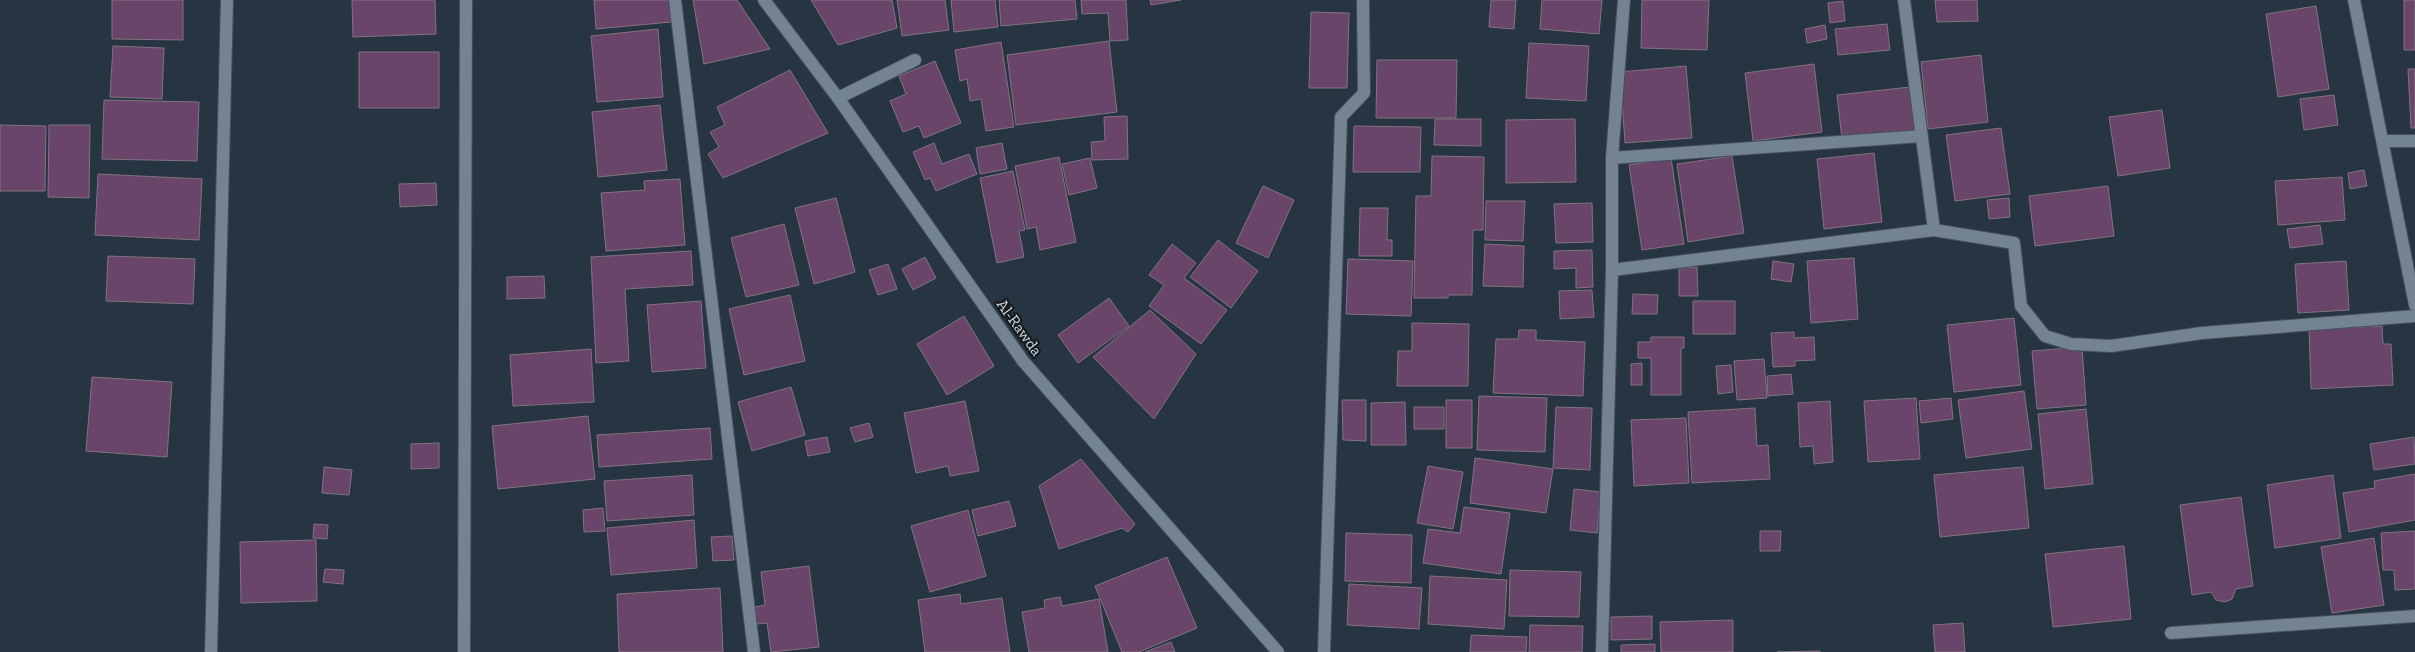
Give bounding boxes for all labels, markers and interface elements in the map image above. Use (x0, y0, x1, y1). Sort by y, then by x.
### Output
street label: Al-Rawda (993, 295, 1047, 360)

